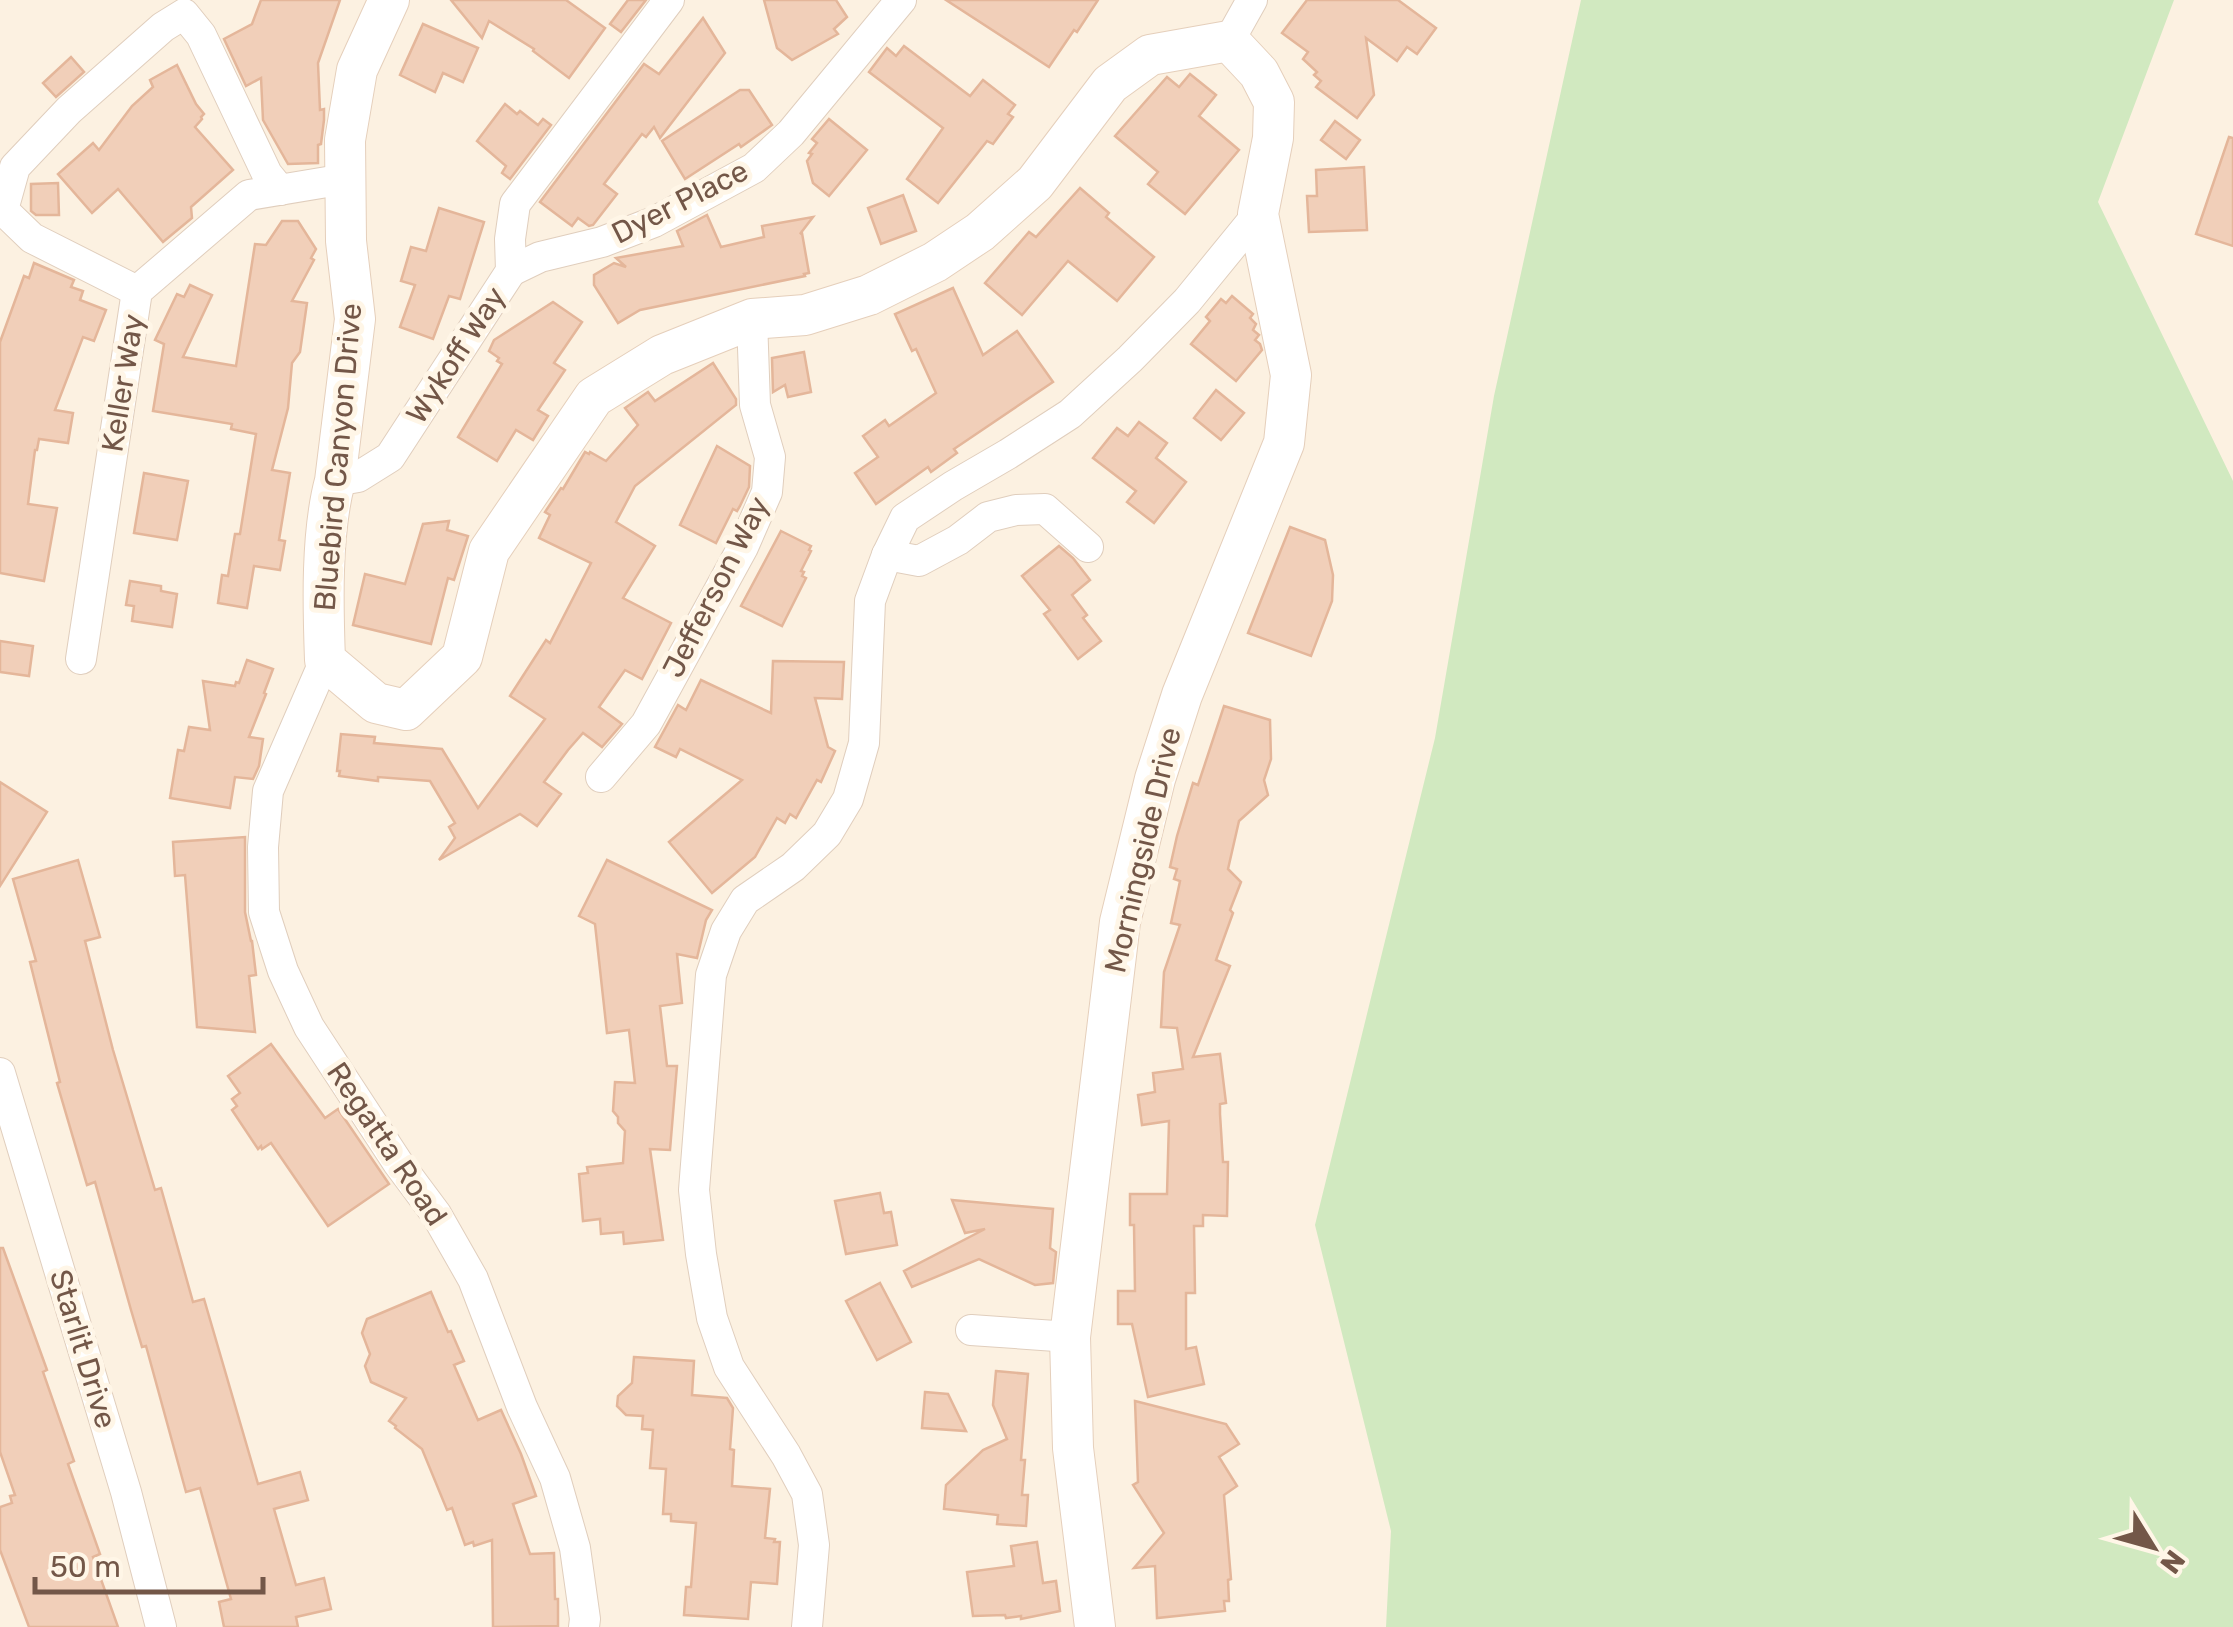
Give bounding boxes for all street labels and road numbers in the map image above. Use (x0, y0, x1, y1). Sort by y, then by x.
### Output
street label: Dyer Place (606, 152, 754, 252)
street label: Wykoff Way (399, 280, 513, 430)
street label: Bluebird Canyon Drive (307, 302, 369, 612)
street label: Keller Way (94, 312, 152, 454)
street label: Jefferson Way (655, 491, 777, 683)
street label: Morningside Drive (1097, 724, 1189, 976)
street label: Regatta Road (319, 1056, 455, 1232)
street label: Starlit Drive (42, 1265, 124, 1433)

